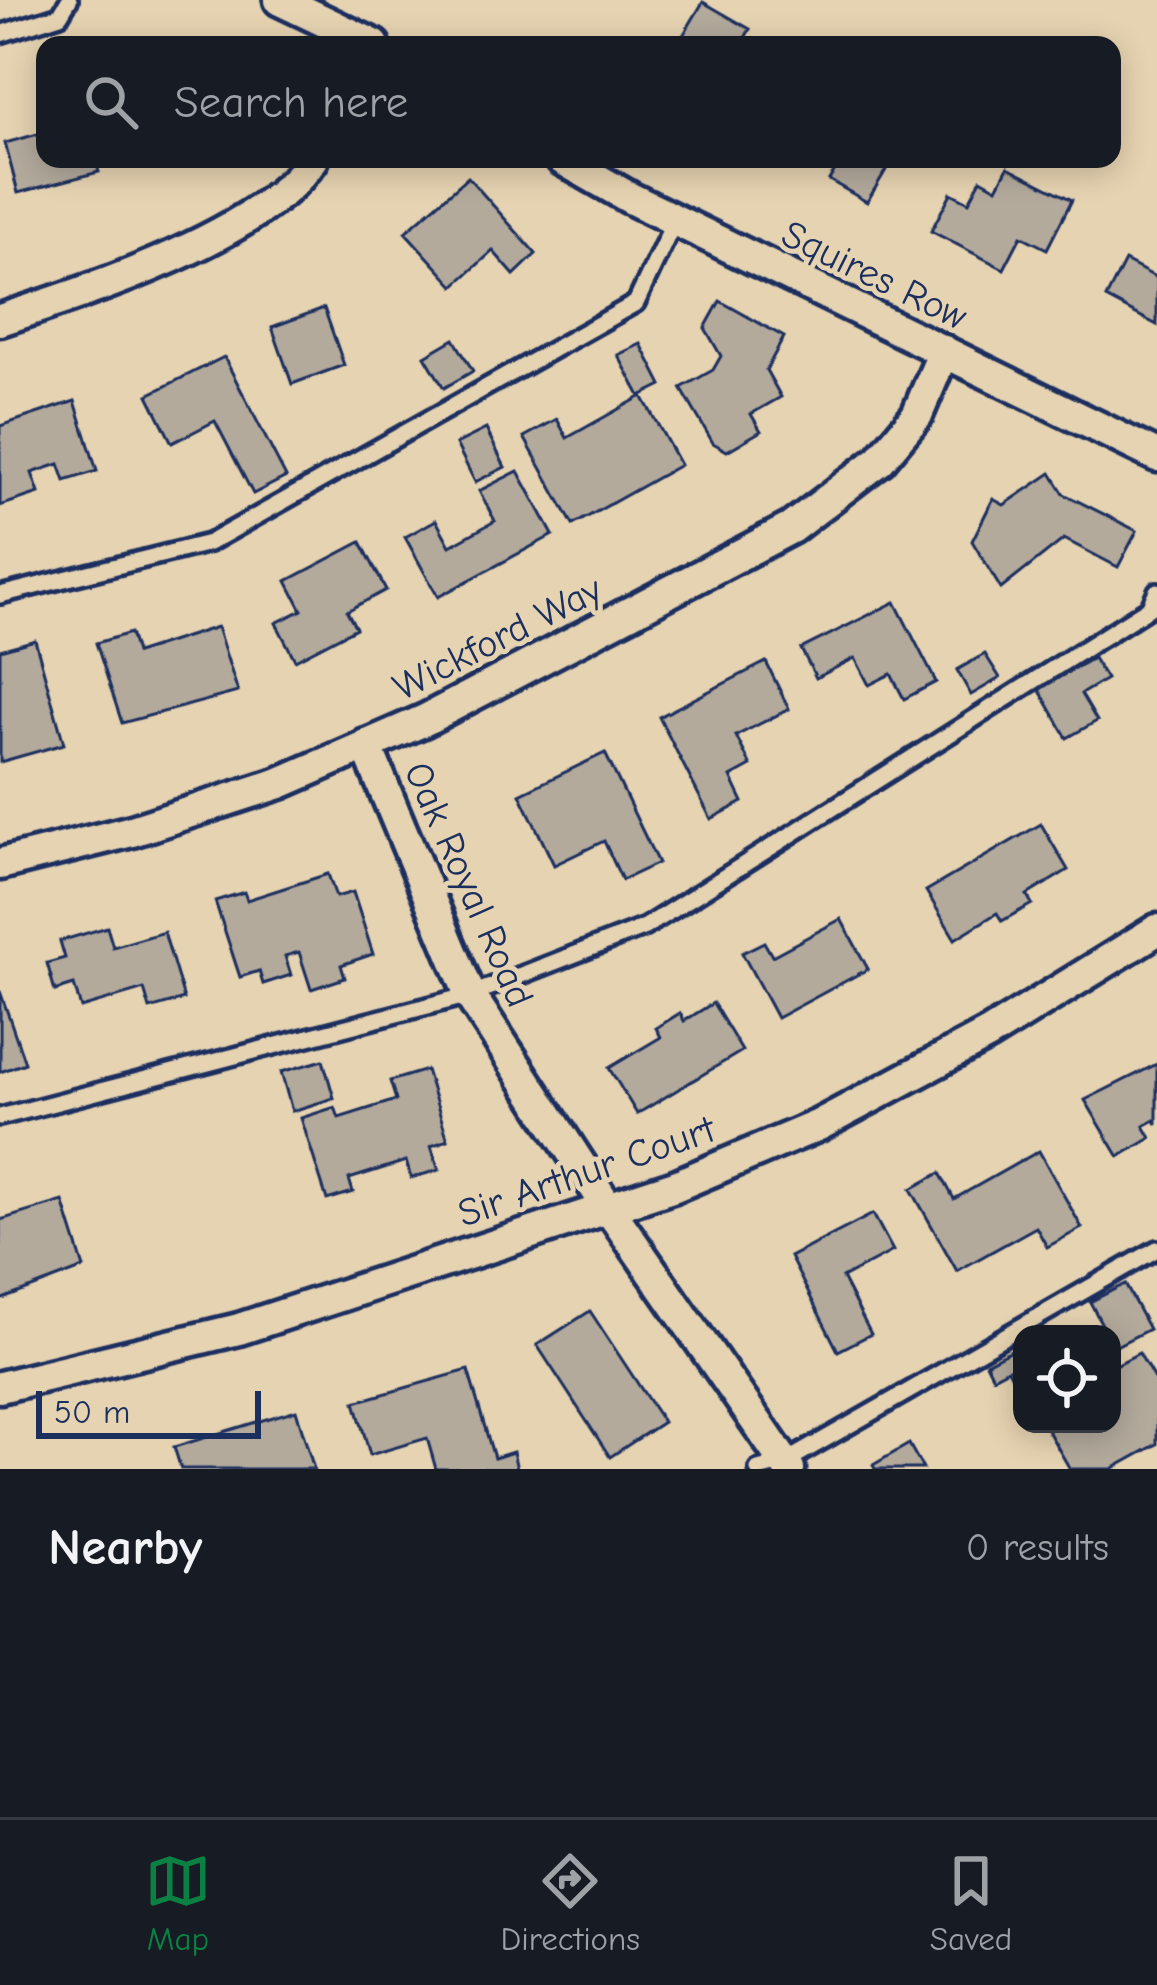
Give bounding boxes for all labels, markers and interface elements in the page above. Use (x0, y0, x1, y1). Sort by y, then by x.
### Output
search box (36, 36, 1121, 168)
icon: search (78, 69, 144, 135)
text: Search here (174, 76, 408, 128)
street label: Squires Row (774, 211, 974, 339)
street label: Wickford Way (386, 566, 610, 710)
street label: Oak Royal Road (395, 755, 543, 1014)
street label: Sir Arthur Court (452, 1106, 723, 1236)
map controls (1013, 1325, 1121, 1433)
button: locate (1013, 1325, 1121, 1433)
scale bar (36, 1385, 261, 1438)
text: 50 m (54, 1393, 130, 1431)
text: Nearby (48, 1518, 202, 1577)
text: 0 results (966, 1525, 1109, 1570)
tab: Map (145, 1848, 211, 1958)
tab: Directions (501, 1848, 640, 1958)
tab: Saved (930, 1848, 1012, 1958)

